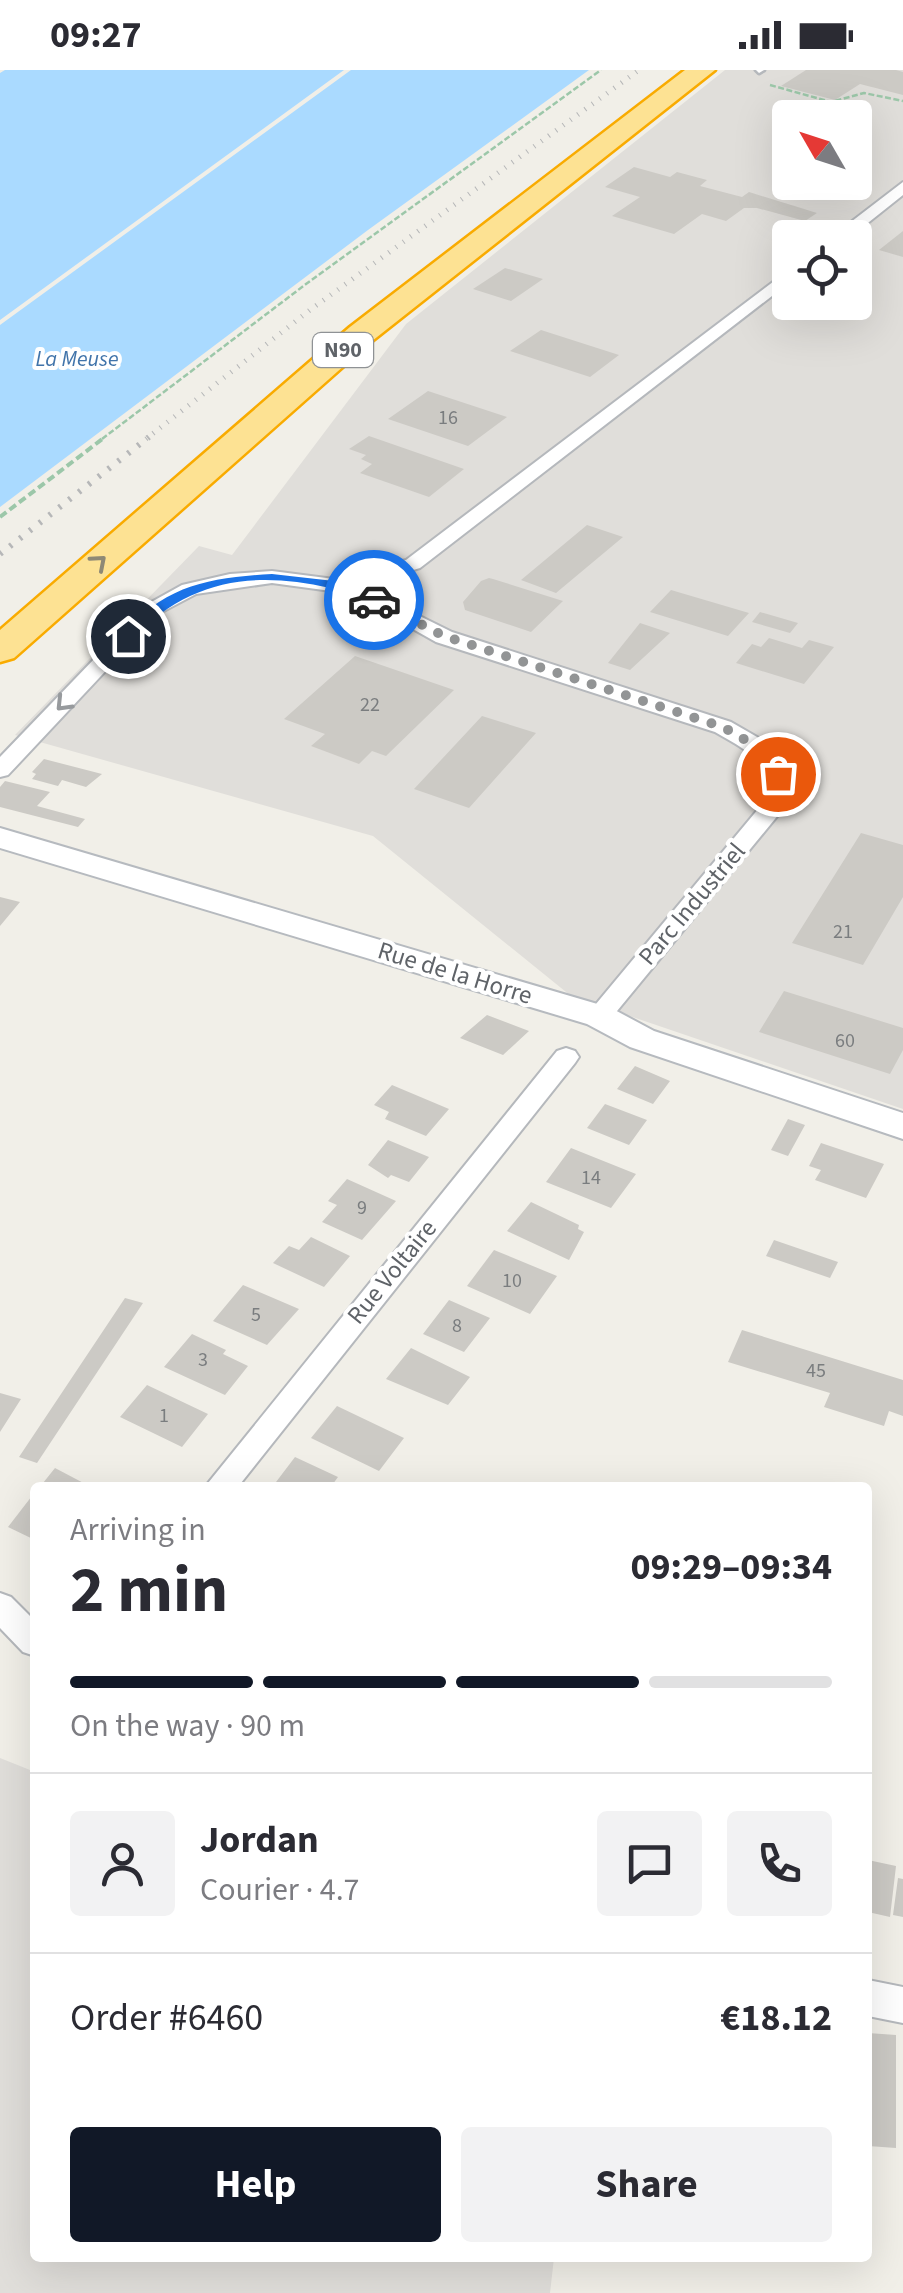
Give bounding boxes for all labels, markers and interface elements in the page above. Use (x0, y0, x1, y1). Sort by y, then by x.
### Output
text: 09:27 (50, 8, 142, 62)
north arrow (772, 100, 872, 200)
map controls (772, 100, 872, 320)
button: locate (772, 220, 872, 320)
road number: N90 (313, 333, 373, 367)
water label: La Meuse (35, 343, 119, 375)
house number: 16 (438, 404, 458, 432)
courier (324, 550, 424, 650)
one-way arrow (87, 556, 106, 574)
icon: car (347, 573, 402, 628)
pin (86, 594, 171, 679)
icon: home (101, 609, 156, 664)
house number: 22 (360, 691, 380, 719)
one-way arrow (57, 692, 75, 711)
pin (736, 732, 821, 817)
icon: bag (751, 747, 806, 802)
street label: Parc Industriel (630, 835, 754, 973)
house number: 21 (833, 918, 853, 946)
street label: Rue de la Horre (373, 932, 537, 1014)
house number: 60 (835, 1027, 855, 1055)
house number: 14 (581, 1164, 601, 1192)
house number: 9 (357, 1194, 367, 1222)
street label: Rue Voltaire (339, 1212, 445, 1332)
house number: 10 (502, 1267, 522, 1295)
house number: 5 (251, 1301, 261, 1329)
house number: 8 (452, 1312, 462, 1340)
house number: 3 (198, 1346, 208, 1374)
house number: 45 (806, 1357, 826, 1385)
house number: 1 (159, 1402, 169, 1430)
text: Arriving in (70, 1507, 206, 1553)
text: 09:29–09:34 (630, 1540, 832, 1594)
text: 2 min (70, 1544, 228, 1637)
text: On the way · 90 m (70, 1703, 305, 1749)
button: person (70, 1811, 175, 1916)
button: chat (597, 1811, 702, 1916)
button: phone (727, 1811, 832, 1916)
text: Jordan (200, 1813, 319, 1867)
text: Courier · 4.7 (200, 1867, 360, 1913)
text: Order #6460 (70, 1991, 263, 2045)
text: €18.12 (720, 1991, 832, 2045)
button: Help (70, 2127, 441, 2242)
button: Share (461, 2127, 832, 2242)

